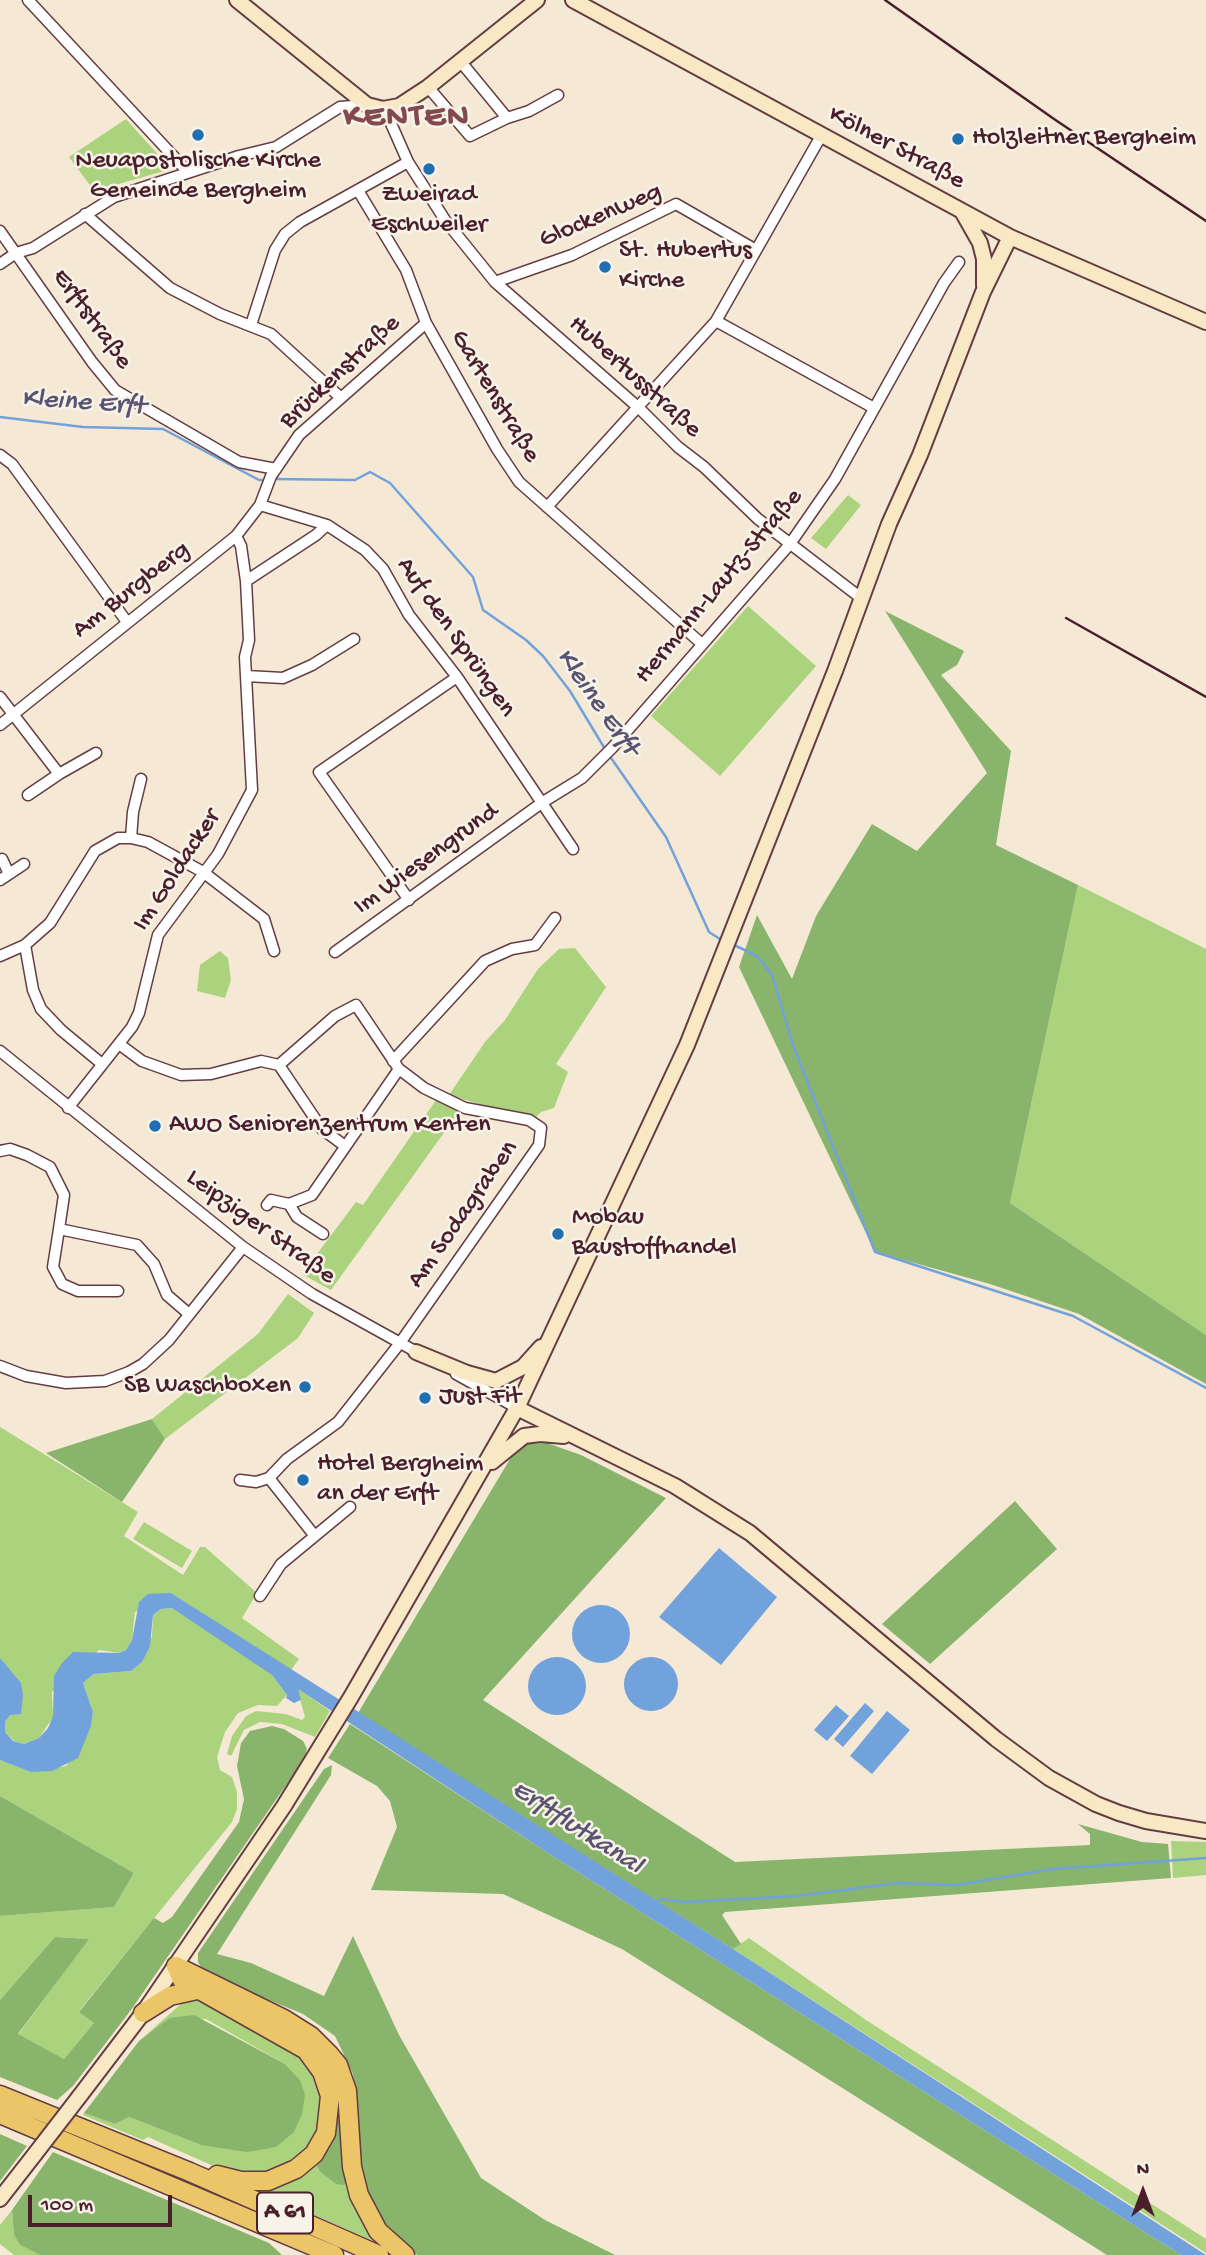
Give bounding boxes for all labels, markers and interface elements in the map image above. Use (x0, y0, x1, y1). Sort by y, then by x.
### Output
district label: KENTEN (344, 99, 470, 139)
street label: Kölner Straße (822, 100, 970, 198)
place label: Holzleitner Bergheim (972, 123, 1196, 155)
marker: Neuapostolische Kirche Gemeinde Bergheim (190, 127, 206, 143)
marker: Holzleitner Bergheim (950, 131, 966, 147)
place label: Neuapostolische Kirche Gemeinde Bergheim (75, 146, 321, 208)
marker: Zweirad Eschweiler (421, 161, 437, 177)
street label: Glockenweg (535, 177, 667, 257)
place label: Zweirad Eschweiler (371, 180, 487, 242)
place label: St. Hubertus Kirche (619, 236, 752, 298)
marker: St. Hubertus Kirche (597, 259, 613, 275)
street label: Erftstraße (44, 263, 138, 377)
street label: Brückenstraße (274, 309, 408, 437)
street label: Hubertusstraße (561, 310, 707, 446)
street label: Gartenstraße (442, 325, 546, 469)
water label: Kleine Erft (20, 383, 146, 425)
street label: Hermann-Lautz-Straße (629, 483, 811, 691)
street label: Am Burgberg (67, 535, 197, 647)
street label: Auf den Sprüngen (388, 552, 522, 724)
water label: Kleine Erft (547, 643, 645, 763)
street label: Im Wiesengrund (349, 797, 505, 923)
street label: Im Goldacker (127, 804, 229, 938)
place label: AWO Seniorenzentrum Kenten (169, 1110, 491, 1142)
marker: AWO Seniorenzentrum Kenten (147, 1118, 163, 1134)
street label: Am Sodagraben (402, 1135, 526, 1295)
street label: Leipziger Straße (179, 1163, 341, 1293)
place label: Mobau Baustoffhandel (572, 1203, 737, 1264)
marker: Mobau Baustoffhandel (550, 1226, 566, 1242)
place label: SB Waschboxen (124, 1371, 291, 1403)
marker: SB Waschboxen (297, 1379, 313, 1395)
place label: Just Fit (439, 1382, 521, 1414)
marker: Just Fit (417, 1390, 433, 1406)
place label: Hotel Bergheim an der Erft (317, 1449, 483, 1510)
marker: Hotel Bergheim an der Erft (295, 1472, 311, 1488)
water label: Erftflutkanal (504, 1774, 648, 1884)
north arrow (1108, 2157, 1178, 2227)
text: N (1137, 2159, 1149, 2182)
scale bar (32, 2182, 175, 2226)
road number: A 61 (257, 2192, 313, 2234)
text: 100 m (41, 2194, 93, 2219)

